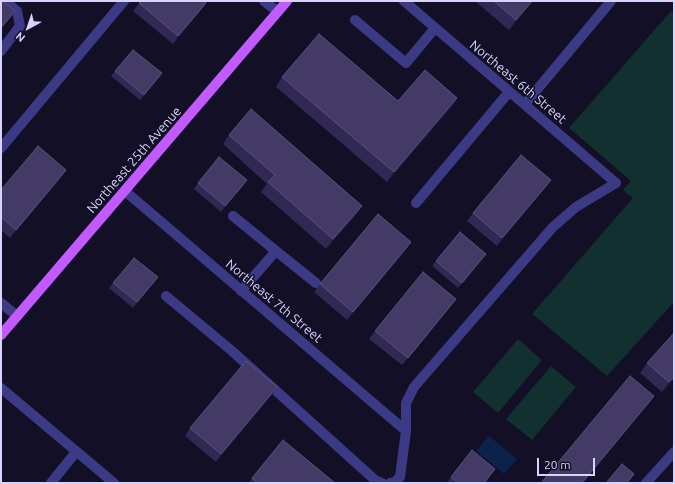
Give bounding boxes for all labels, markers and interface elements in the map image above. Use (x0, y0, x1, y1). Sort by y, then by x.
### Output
north arrow (8, 8, 48, 48)
text: N (13, 30, 27, 44)
street label: Northeast 6th Street (467, 37, 569, 127)
street label: Northeast 25th Avenue (84, 104, 184, 216)
street label: Northeast 7th Street (223, 256, 325, 346)
scale bar (539, 450, 597, 476)
text: 20 m (544, 458, 571, 471)

